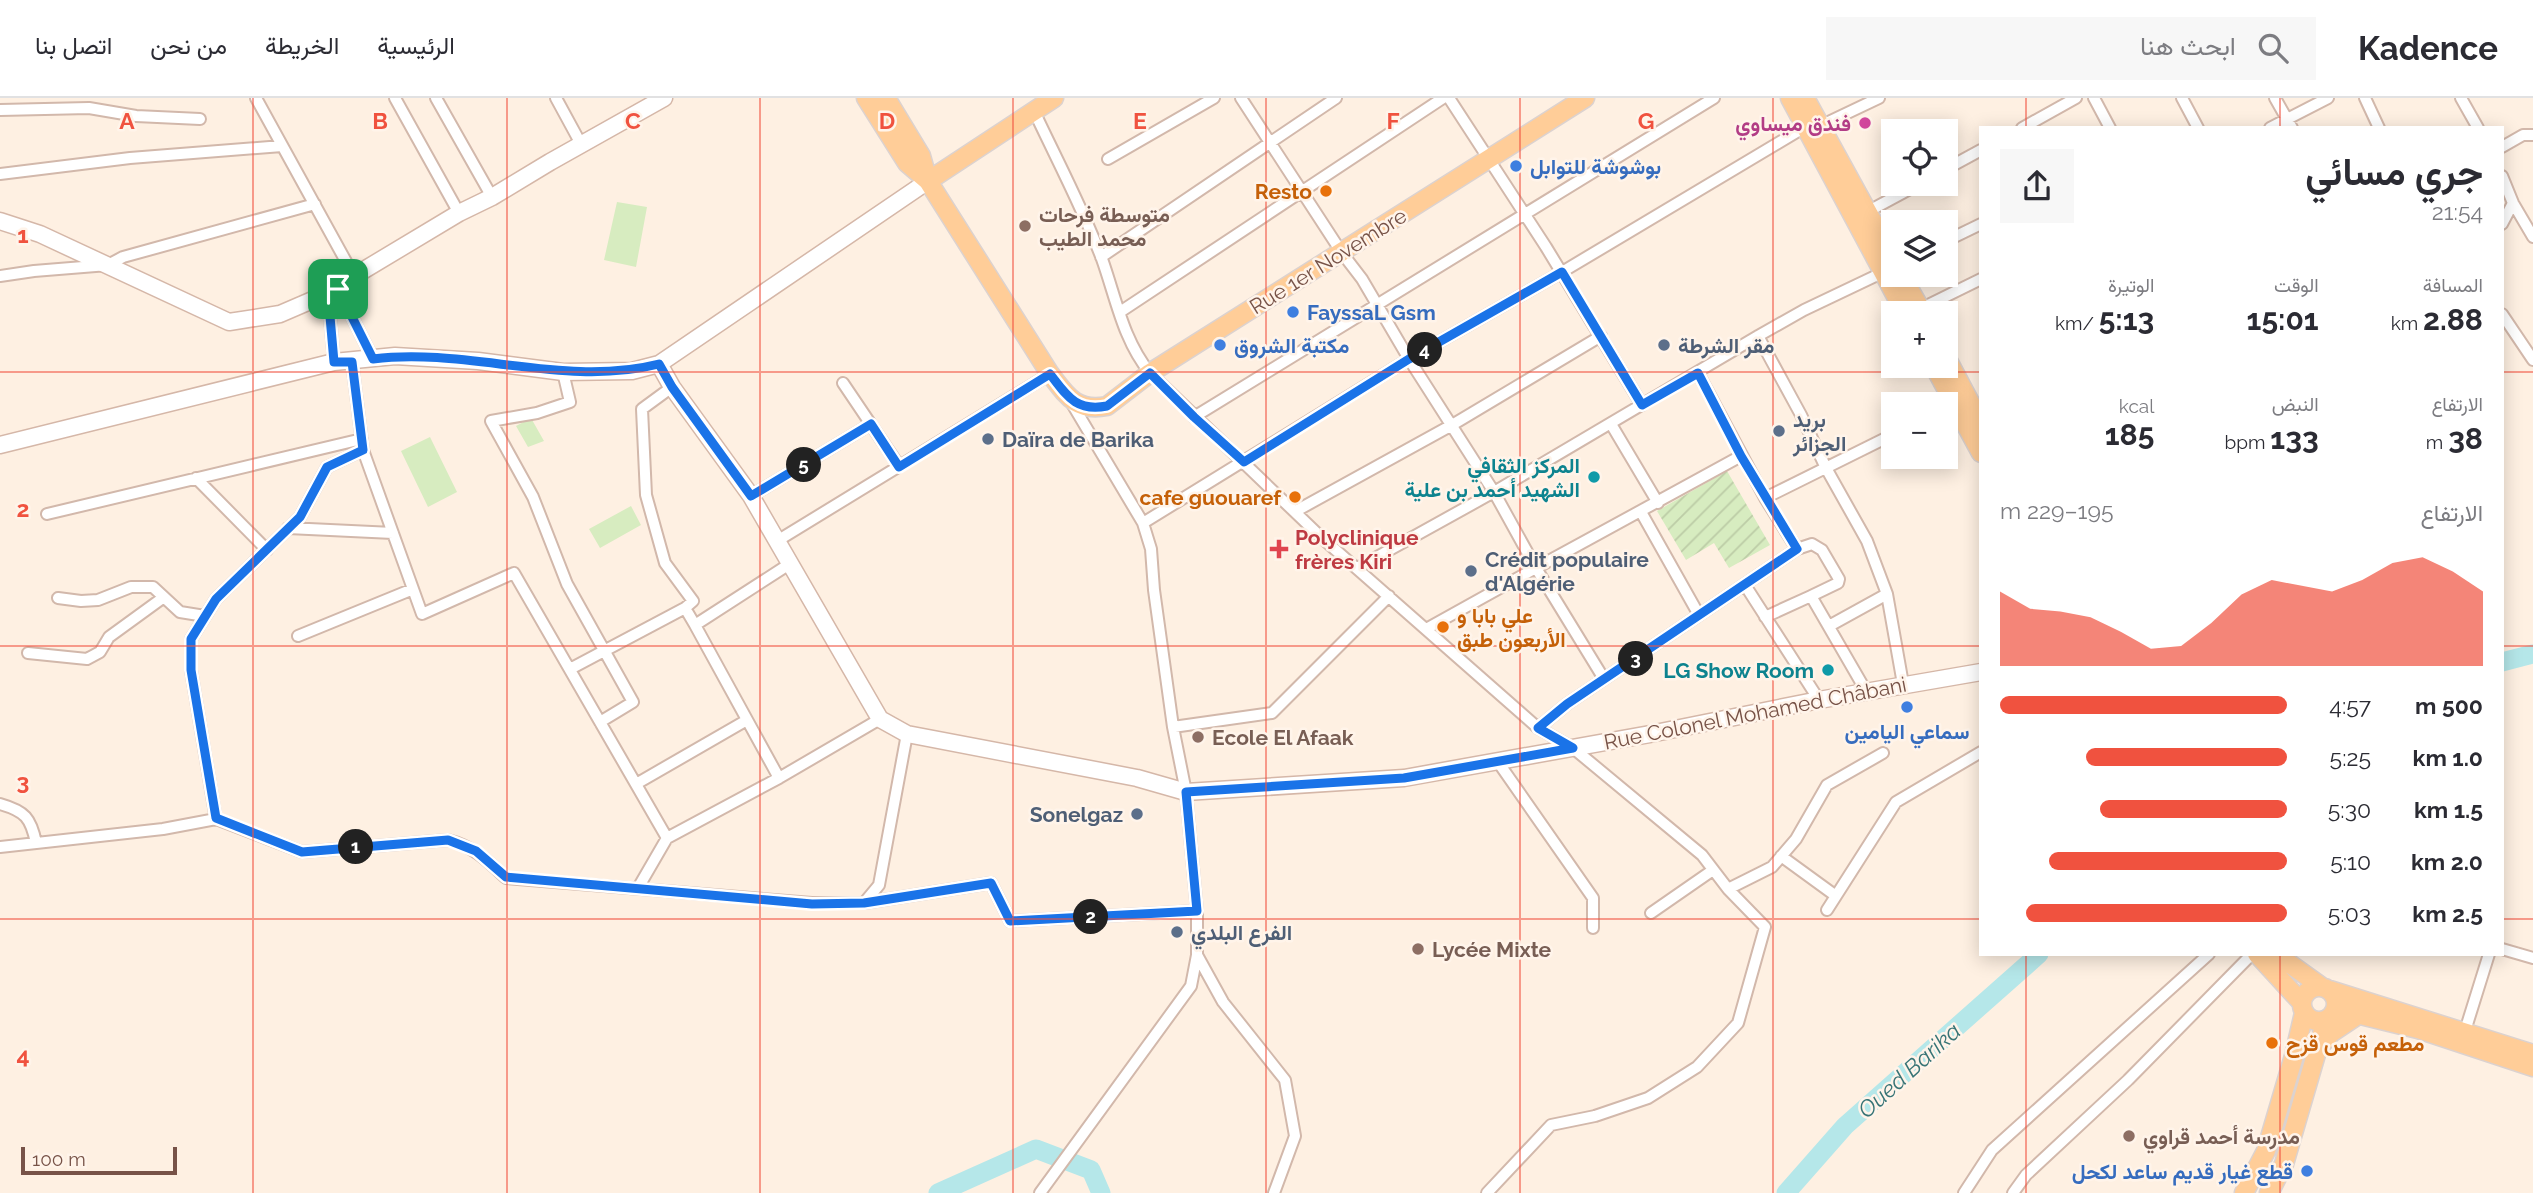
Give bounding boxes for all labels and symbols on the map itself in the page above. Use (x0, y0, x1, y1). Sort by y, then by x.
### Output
text: A (119, 107, 135, 134)
text: B (372, 107, 388, 134)
text: C (625, 107, 641, 134)
text: D (879, 107, 895, 134)
text: E (1133, 107, 1147, 134)
text: F (1386, 107, 1400, 134)
text: G (1638, 107, 1654, 134)
place label: فندق ميساوي (1735, 111, 1851, 141)
marker: فندق ميساوي (1857, 115, 1873, 131)
place label: بوشوشة للتوابل (1530, 154, 1661, 180)
marker: بوشوشة للتوابل (1508, 158, 1524, 174)
place label: Resto (1255, 179, 1312, 204)
marker: Resto (1318, 183, 1334, 199)
place label: متوسطة فرحات محمد الطيب (1039, 202, 1170, 251)
street label: Rue 1er Novembre (1245, 203, 1411, 319)
marker: متوسطة فرحات محمد الطيب (1017, 218, 1033, 234)
text: 1 (17, 221, 29, 248)
pin (308, 259, 368, 319)
place label: FayssaL Gsm (1307, 300, 1436, 325)
marker: FayssaL Gsm (1285, 304, 1301, 320)
pin: 4 (1408, 332, 1442, 368)
place label: مكتبة الشروق (1234, 333, 1349, 359)
place label: مقر الشرطة (1678, 333, 1774, 359)
marker: مكتبة الشروق (1212, 337, 1228, 353)
marker: مقر الشرطة (1656, 337, 1672, 353)
place label: بريد الجزائر (1792, 407, 1846, 457)
marker: بريد الجزائر (1771, 423, 1787, 439)
place label: Daïra de Barika (1002, 427, 1154, 452)
marker: Daïra de Barika (980, 431, 996, 447)
pin: 5 (786, 448, 822, 482)
place label: المركز الثقافي الشهيد أحمد بن علية (1404, 453, 1580, 503)
marker: المركز الثقافي الشهيد أحمد بن علية (1586, 469, 1602, 485)
place label: cafe guouaref (1140, 485, 1282, 510)
marker: cafe guouaref (1287, 489, 1303, 505)
text: 2 (17, 495, 29, 522)
place label: Polyclinique frères Kiri (1295, 525, 1419, 574)
marker: Polyclinique frères Kiri (1269, 539, 1289, 559)
place label: Crédit populaire d'Algérie (1485, 547, 1649, 596)
marker: Crédit populaire d'Algérie (1463, 563, 1479, 579)
place label: علي بابا و الأربعون طبق (1457, 603, 1566, 653)
marker: علي بابا و الأربعون طبق (1435, 619, 1451, 635)
pin: 3 (1618, 642, 1654, 676)
place label: LG Show Room (1663, 658, 1814, 683)
marker: LG Show Room (1820, 662, 1836, 678)
street label: Rue Colonel Mohamed Châbani (1602, 671, 1908, 755)
marker: سماعي اليامين (1899, 699, 1915, 715)
place label: سماعي اليامين (1845, 719, 1969, 749)
place label: Ecole El Afaak (1212, 725, 1354, 750)
marker: Ecole El Afaak (1190, 729, 1206, 745)
text: 3 (17, 768, 29, 795)
place label: Sonelgaz (1030, 802, 1123, 827)
marker: Sonelgaz (1129, 806, 1145, 822)
pin: 1 (338, 830, 374, 864)
pin: 2 (1074, 900, 1108, 934)
place label: الفرع البلدي (1191, 920, 1292, 950)
marker: الفرع البلدي (1169, 924, 1185, 940)
place label: Lycée Mixte (1432, 937, 1552, 962)
marker: Lycée Mixte (1410, 941, 1426, 957)
water label: Oued Barika (1852, 1017, 1966, 1123)
place label: مطعم قوس قزح (2286, 1031, 2424, 1058)
marker: مطعم قوس قزح (2264, 1035, 2280, 1051)
text: 4 (16, 1042, 30, 1069)
place label: مدرسة أحمد قراوي (2143, 1124, 2300, 1154)
marker: مدرسة أحمد قراوي (2121, 1128, 2137, 1144)
scale bar (21, 1144, 177, 1176)
place label: قطع غيار قديم ساعد لكحل (2072, 1159, 2293, 1186)
marker: قطع غيار قديم ساعد لكحل (2299, 1163, 2315, 1179)

